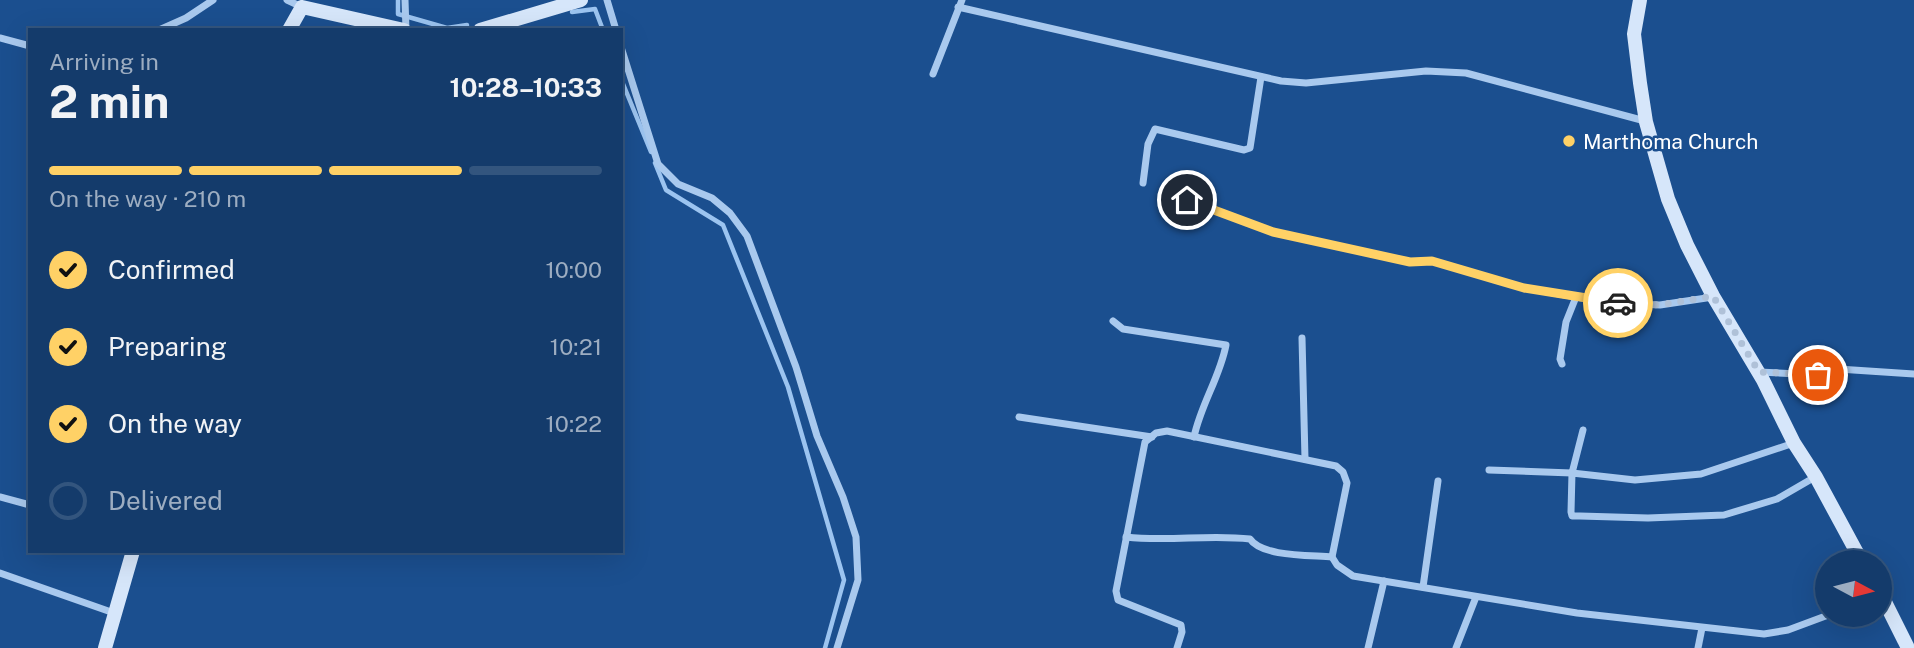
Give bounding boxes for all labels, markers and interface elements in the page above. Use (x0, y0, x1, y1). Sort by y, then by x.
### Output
text: Arriving in (49, 48, 159, 75)
text: 10:28–10:33 (450, 72, 602, 103)
text: 2 min (49, 74, 169, 128)
place label: Marthoma Church (1583, 129, 1758, 154)
marker: Marthoma Church (1561, 133, 1577, 149)
pin (1157, 170, 1217, 230)
icon: home (1168, 181, 1206, 219)
text: On the way · 210 m (49, 185, 246, 212)
icon: check (49, 251, 87, 289)
text: Confirmed (108, 254, 235, 285)
text: 10:00 (545, 256, 602, 283)
courier (1583, 268, 1653, 338)
icon: car (1599, 284, 1637, 322)
icon: check (49, 328, 87, 366)
text: Preparing (108, 331, 227, 362)
text: 10:21 (550, 333, 602, 360)
pin (1788, 345, 1848, 405)
icon: bag (1799, 356, 1837, 394)
icon: check (49, 405, 87, 443)
text: On the way (108, 408, 242, 439)
text: 10:22 (546, 410, 602, 437)
text: Delivered (108, 485, 223, 516)
north arrow (1815, 550, 1892, 626)
map controls (1815, 550, 1892, 627)

